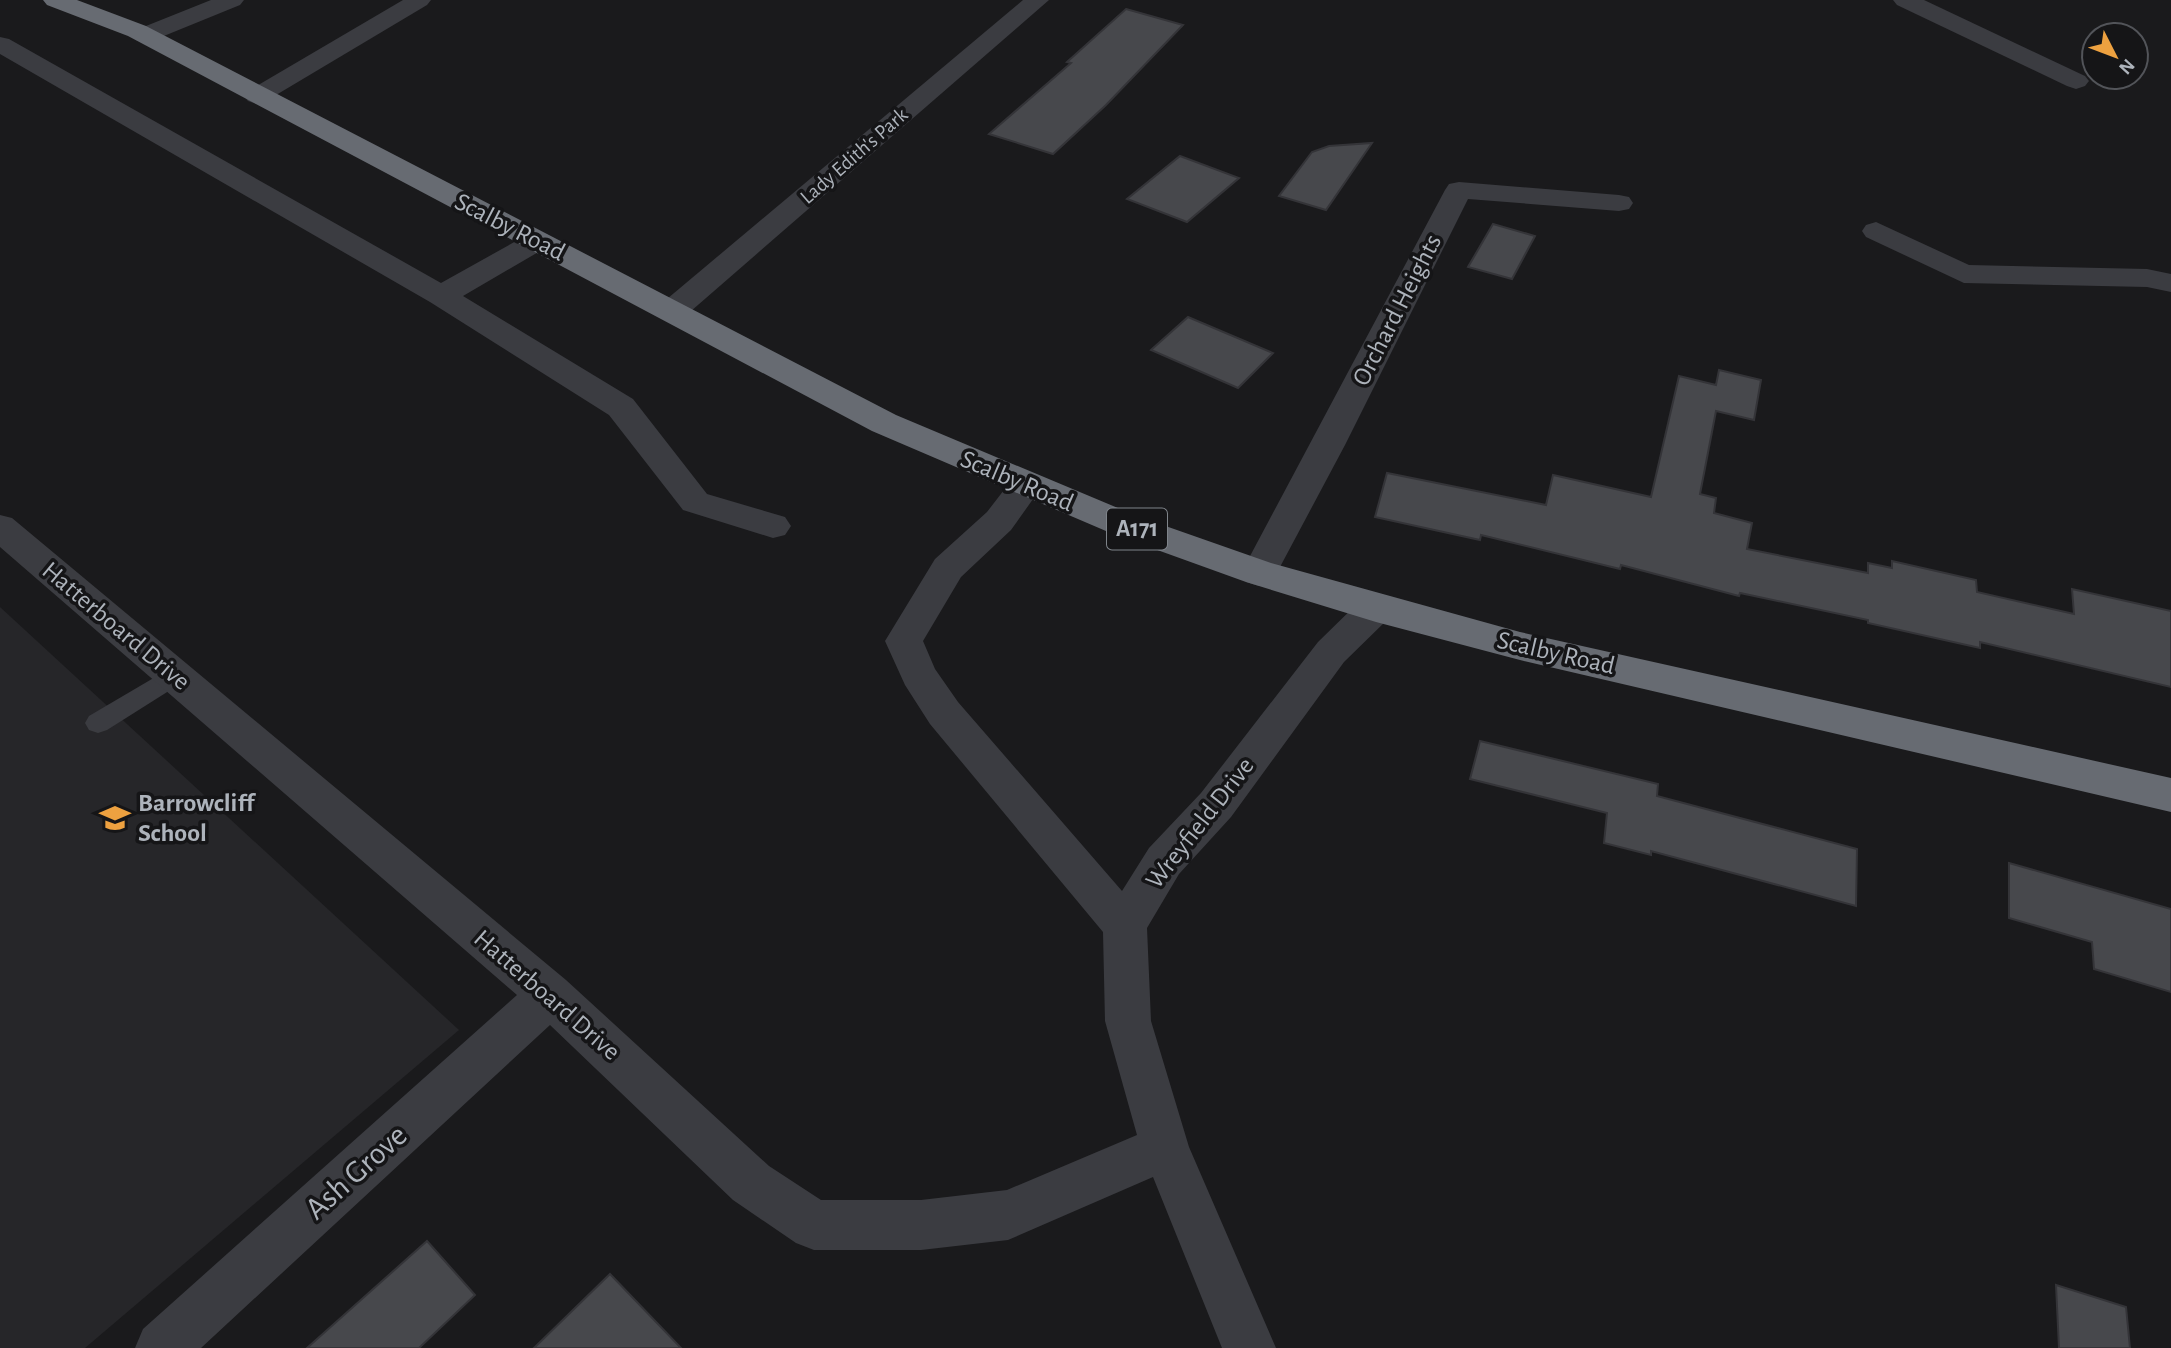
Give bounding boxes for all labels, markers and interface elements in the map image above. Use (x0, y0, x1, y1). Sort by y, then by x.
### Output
north arrow (2080, 21, 2150, 91)
text: N (2115, 55, 2138, 78)
street label: Lady Edith's Park (796, 104, 912, 208)
street label: Scalby Road (451, 188, 569, 266)
street label: Orchard Heights (1348, 230, 1446, 390)
street label: Scalby Road (957, 446, 1077, 516)
road number: A171 (1107, 508, 1167, 550)
street label: Hatterboard Drive (37, 557, 195, 695)
street label: Scalby Road (1495, 627, 1617, 679)
street label: Wreyfield Drive (1141, 753, 1259, 893)
place label: Barrowcliff School (138, 790, 257, 846)
school or university icon: Barrowcliff School (98, 801, 132, 835)
street label: Hatterboard Drive (469, 925, 625, 1065)
street label: Ash Grove (299, 1119, 413, 1225)

